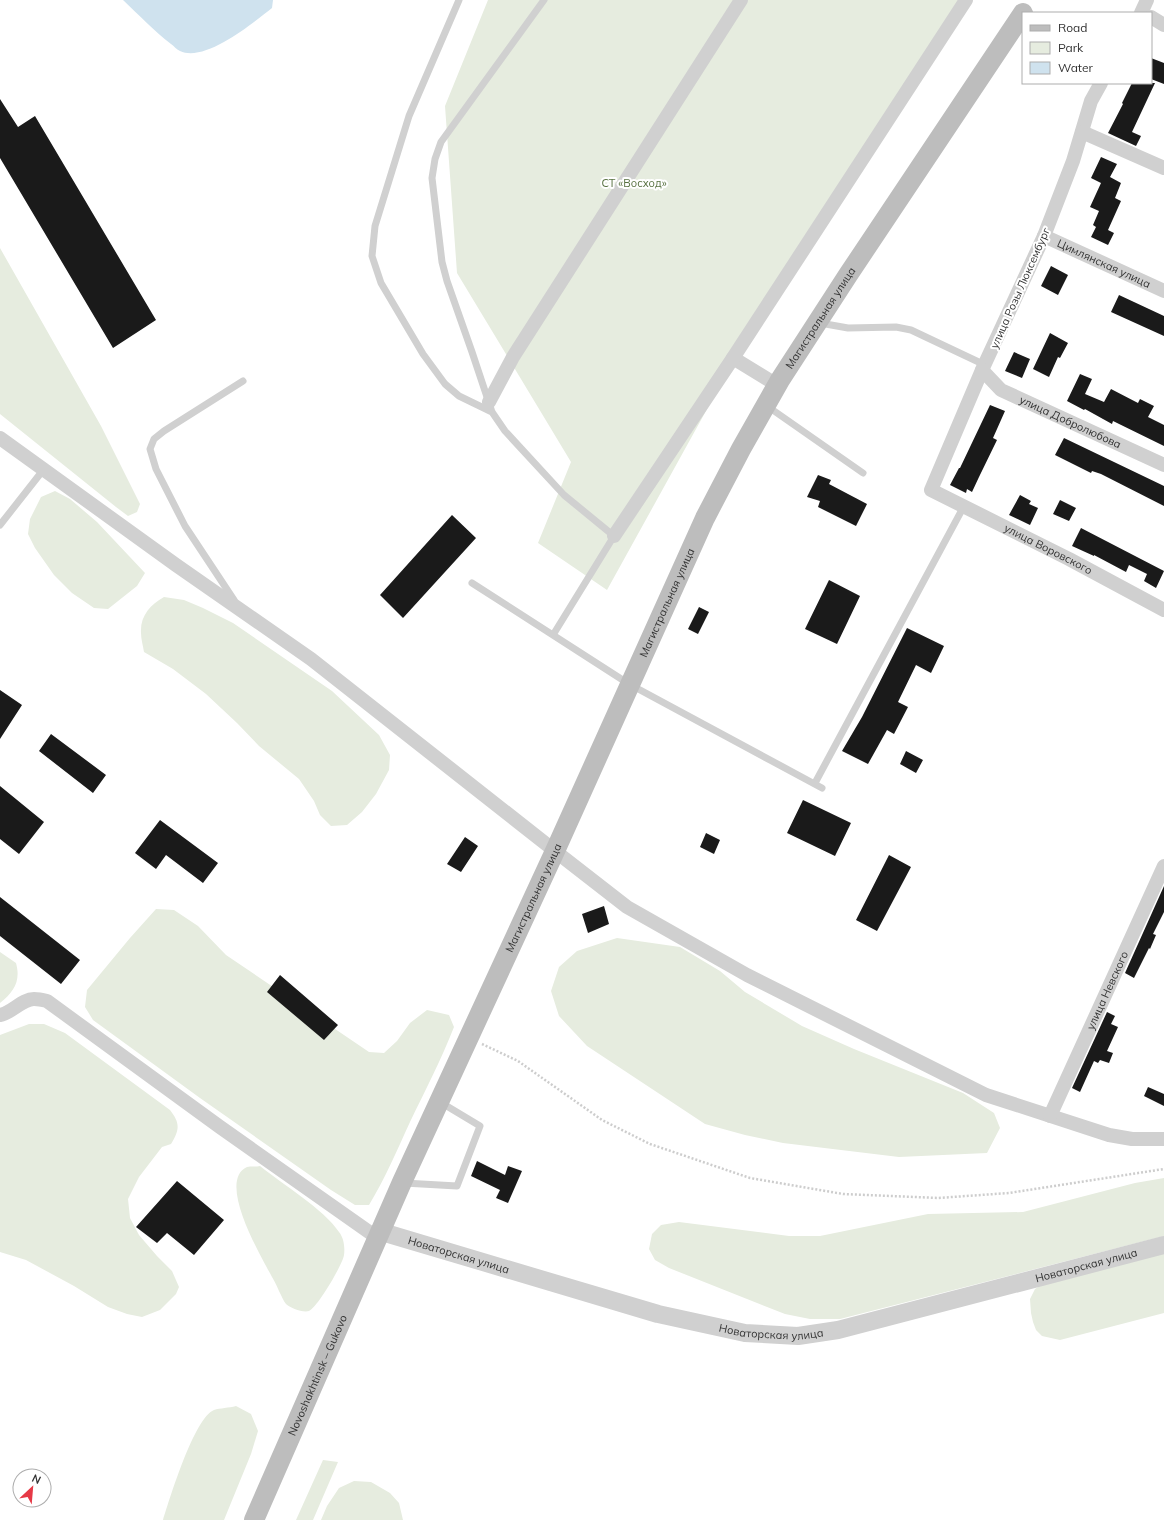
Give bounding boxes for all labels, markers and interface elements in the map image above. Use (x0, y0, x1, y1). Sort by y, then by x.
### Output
legend (1022, 12, 1152, 84)
text: Road (1058, 20, 1087, 35)
text: Park (1058, 40, 1084, 55)
text: Water (1058, 60, 1094, 75)
park label: СТ «Восход» (601, 176, 667, 190)
street label: улица Розы Люксембург (987, 225, 1053, 351)
street label: Цимлянская улица (1055, 236, 1153, 291)
street label: Магистральная улица (782, 264, 858, 371)
street label: улица Добролюбова (1017, 393, 1124, 451)
street label: улица Воровского (1002, 521, 1095, 577)
street label: Магистральная улица (636, 546, 698, 660)
street label: Магистральная улица (502, 841, 565, 955)
street label: улица Невского (1083, 949, 1131, 1032)
street label: Новаторская улица (406, 1233, 511, 1276)
street label: Новаторская улица (1034, 1245, 1139, 1285)
street label: Novoshakhtinsk – Gukovo (285, 1313, 350, 1438)
street label: Новаторская улица (718, 1321, 824, 1343)
north arrow (12, 1468, 52, 1508)
text: N (30, 1471, 43, 1487)

